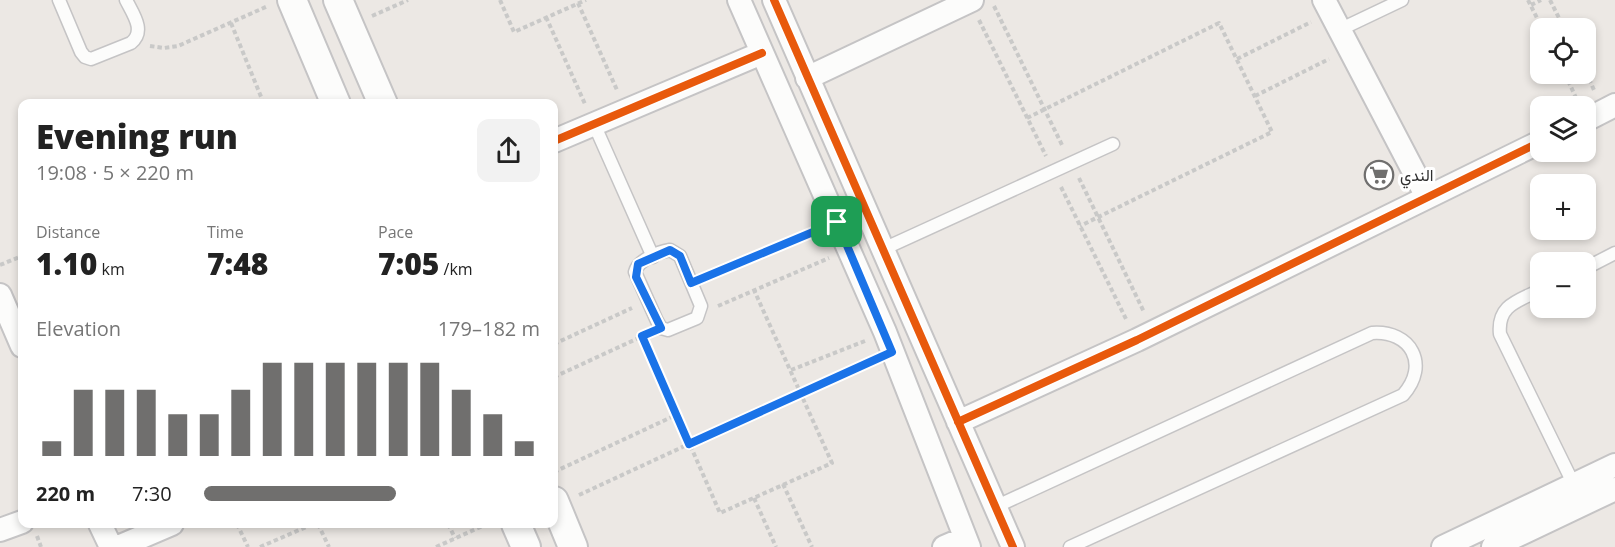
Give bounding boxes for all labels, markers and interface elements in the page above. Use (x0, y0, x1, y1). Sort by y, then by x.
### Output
map controls (1530, 18, 1596, 318)
button: locate (1530, 18, 1596, 84)
button: layers (1530, 96, 1596, 162)
text: Evening run (36, 114, 238, 159)
button: share (477, 119, 540, 182)
text: 19:08 · 5 × 220 m (36, 159, 194, 186)
supermarket icon: الندي (1363, 159, 1395, 191)
place label: الندي (1400, 164, 1434, 189)
button: + (1530, 174, 1596, 240)
pin (811, 196, 862, 247)
icon: arrive (820, 205, 853, 238)
text: Distance (36, 221, 100, 243)
text: Time (207, 221, 244, 243)
text: Pace (378, 221, 413, 243)
text: 1.10 (36, 243, 97, 284)
text: 7:48 (207, 243, 268, 284)
text: 7:05 (378, 243, 439, 284)
button: − (1530, 252, 1596, 318)
text: km (97, 258, 125, 280)
text: /km (439, 258, 473, 280)
text: Elevation (36, 315, 121, 342)
text: 179–182 m (438, 315, 540, 342)
text: 220 m (36, 480, 95, 507)
text: 7:30 (132, 480, 172, 507)

